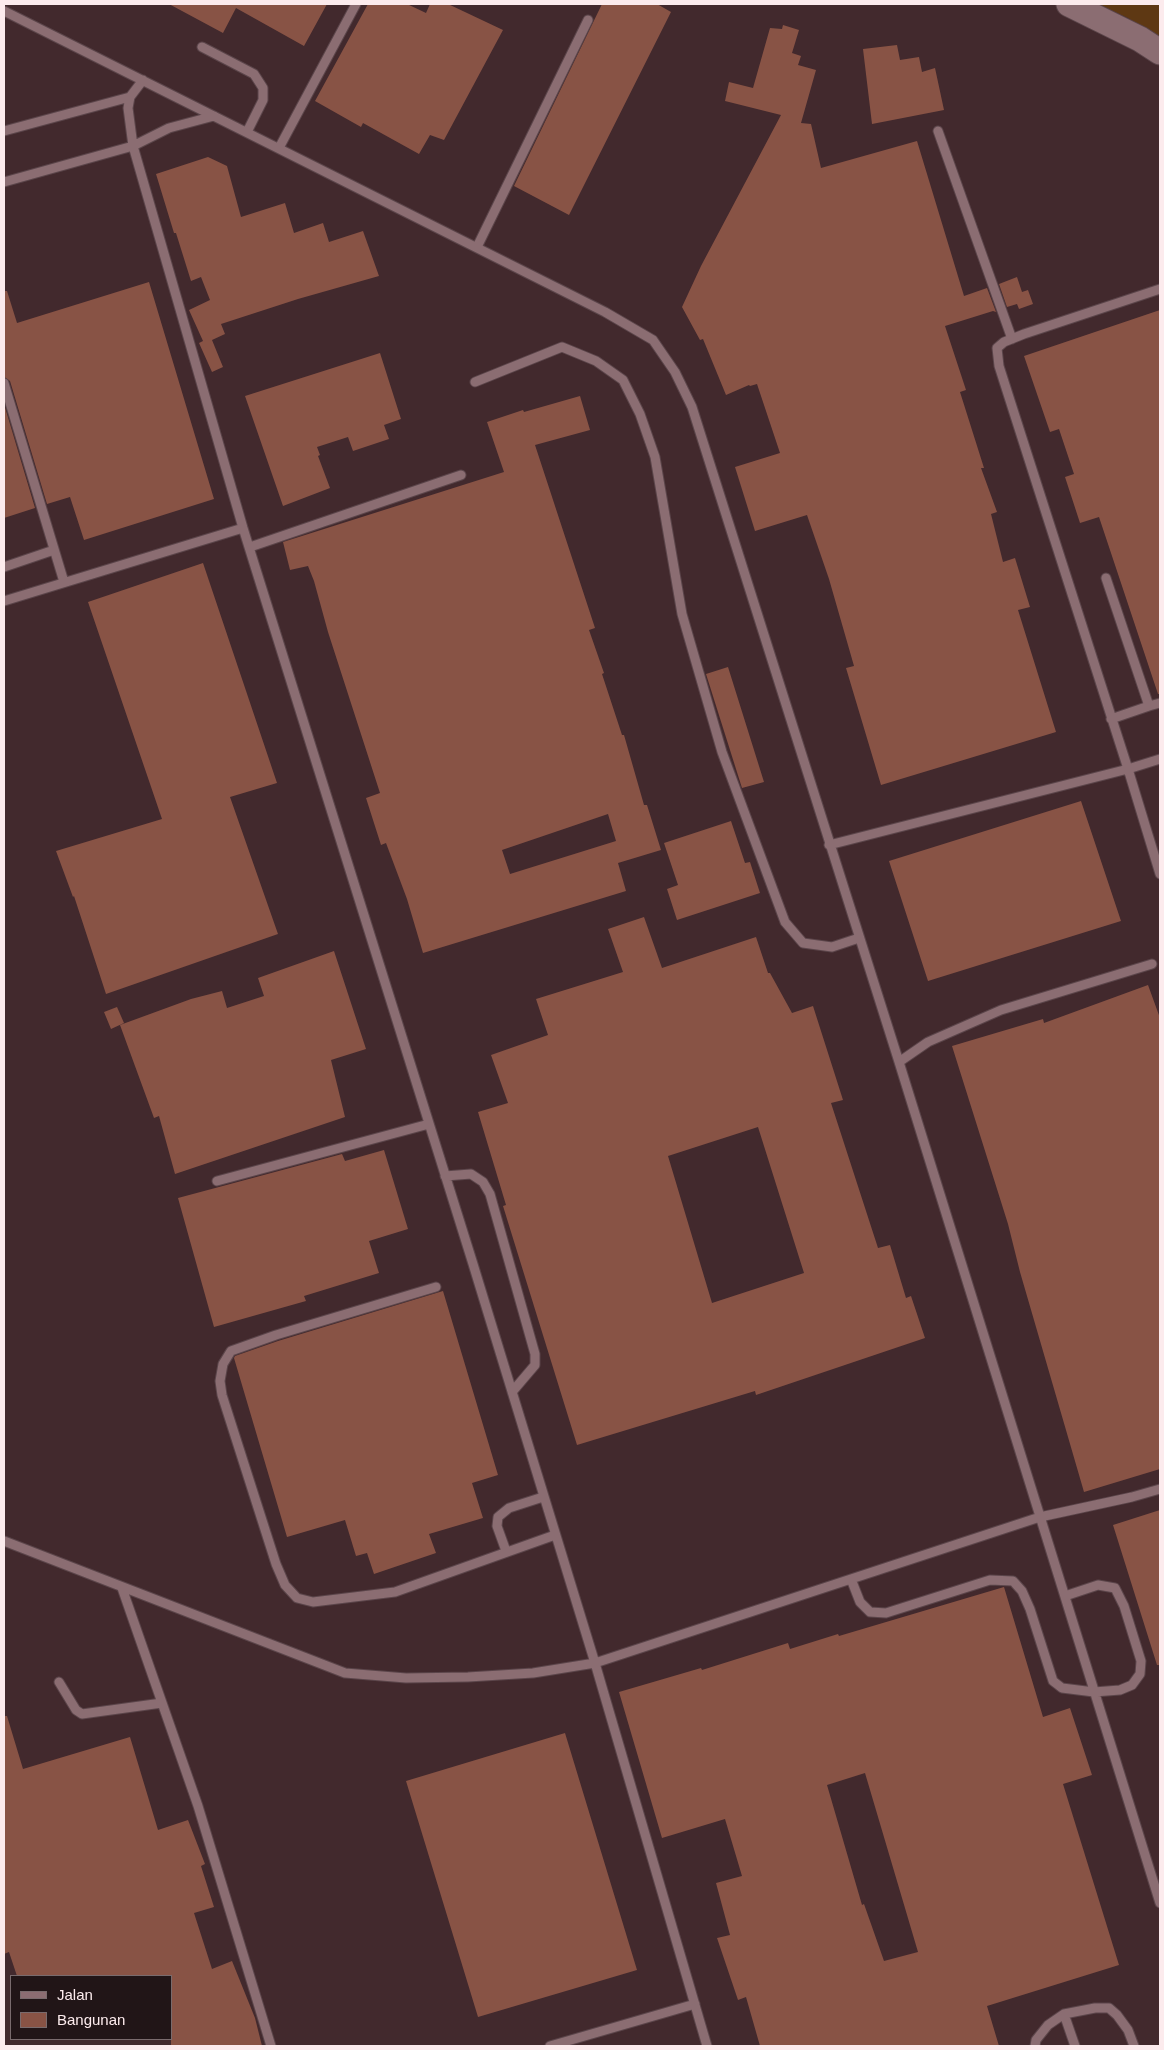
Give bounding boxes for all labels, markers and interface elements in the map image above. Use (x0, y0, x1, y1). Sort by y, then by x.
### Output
legend (10, 1975, 172, 2040)
text: Jalan (57, 1986, 93, 2003)
text: Bangunan (57, 2011, 125, 2028)

